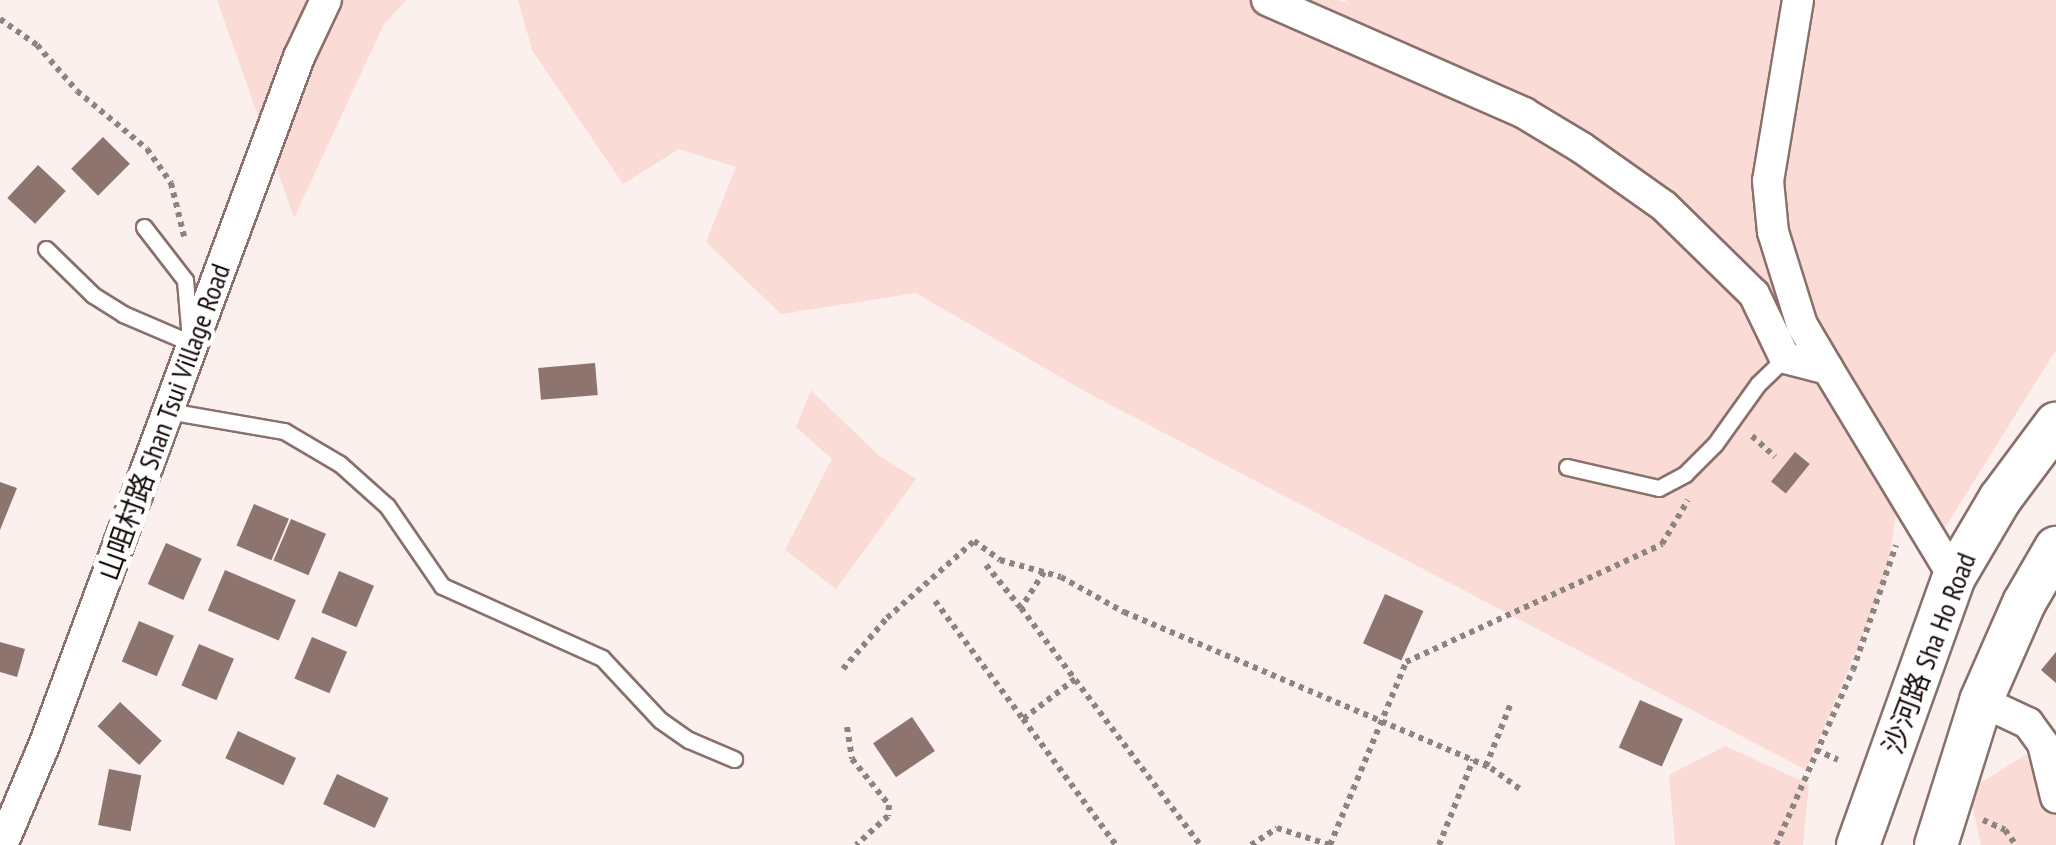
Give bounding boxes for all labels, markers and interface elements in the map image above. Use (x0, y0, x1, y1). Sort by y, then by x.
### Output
street label: 山咀村路 Shan Tsui Village Road (91, 258, 237, 586)
street label: 沙河路 Sha Ho Road (1875, 548, 1983, 758)

